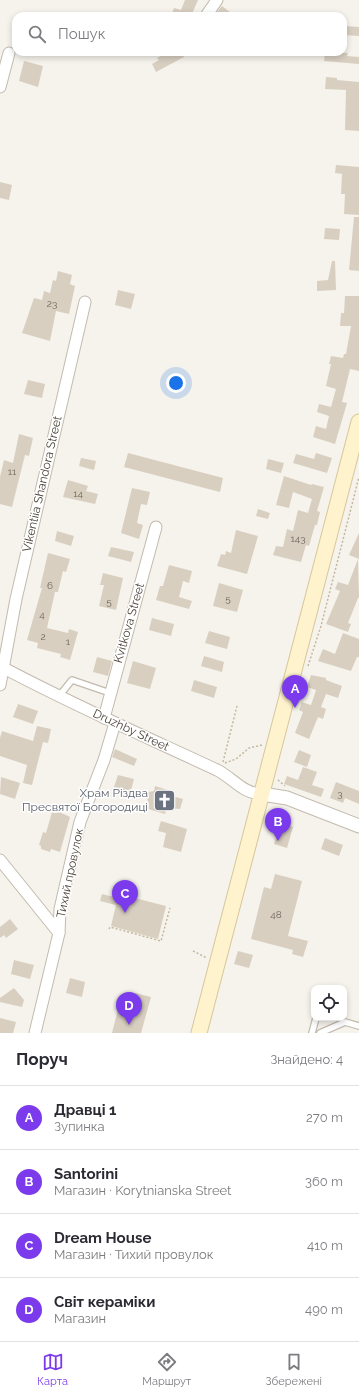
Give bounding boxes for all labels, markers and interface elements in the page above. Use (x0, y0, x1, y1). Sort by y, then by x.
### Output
search box (12, 12, 347, 56)
icon: search (26, 23, 48, 45)
text: Пошук (58, 25, 106, 43)
house number: 23 (47, 298, 57, 309)
your location (166, 373, 186, 393)
street label: Vikentiia Shandora Street (20, 415, 64, 553)
house number: 11 (8, 466, 17, 477)
house number: 14 (73, 488, 83, 499)
house number: 143 (290, 533, 306, 544)
house number: 6 (47, 580, 53, 591)
street label: Kvitkova Street (111, 581, 147, 665)
house number: 5 (225, 593, 231, 604)
house number: 5 (106, 596, 112, 607)
house number: 4 (39, 609, 45, 620)
house number: 2 (40, 631, 46, 642)
house number: 1 (66, 636, 71, 647)
pin: A (282, 675, 308, 708)
street label: Druzhby Street (91, 706, 171, 754)
place label: Храм Різдва Пресвятої Богородиці (22, 786, 148, 814)
church icon: Храм Різдва Пресвятої Богородиці (151, 787, 177, 813)
house number: 3 (337, 788, 343, 799)
pin: B (265, 808, 291, 841)
street label: Тихий провулок (54, 827, 86, 919)
pin: C (112, 880, 138, 913)
house number: 48 (270, 909, 282, 920)
map controls (311, 985, 347, 1021)
button: locate (311, 985, 347, 1021)
pin: D (116, 992, 142, 1025)
text: Поруч (16, 1049, 68, 1069)
text: Знайдено: 4 (270, 1052, 343, 1067)
text: Дравці 1 (54, 1101, 116, 1119)
text: A (25, 1110, 33, 1125)
text: 270 m (306, 1110, 343, 1125)
text: Зупинка (54, 1119, 105, 1134)
text: Santorini (54, 1165, 118, 1183)
text: B (25, 1174, 33, 1189)
text: 360 m (305, 1174, 343, 1189)
text: Магазин · Korytnianska Street (54, 1183, 231, 1198)
text: Dream House (54, 1229, 151, 1247)
text: C (25, 1238, 33, 1253)
text: 410 m (307, 1238, 343, 1253)
text: Магазин · Тихий провулок (54, 1247, 214, 1262)
text: Світ кераміки (54, 1293, 155, 1311)
text: D (24, 1302, 34, 1317)
text: 490 m (305, 1302, 343, 1317)
text: Магазин (54, 1311, 106, 1326)
tab: Карта (37, 1351, 68, 1388)
tab: Маршрут (142, 1351, 191, 1388)
tab: Збережені (266, 1351, 322, 1388)

